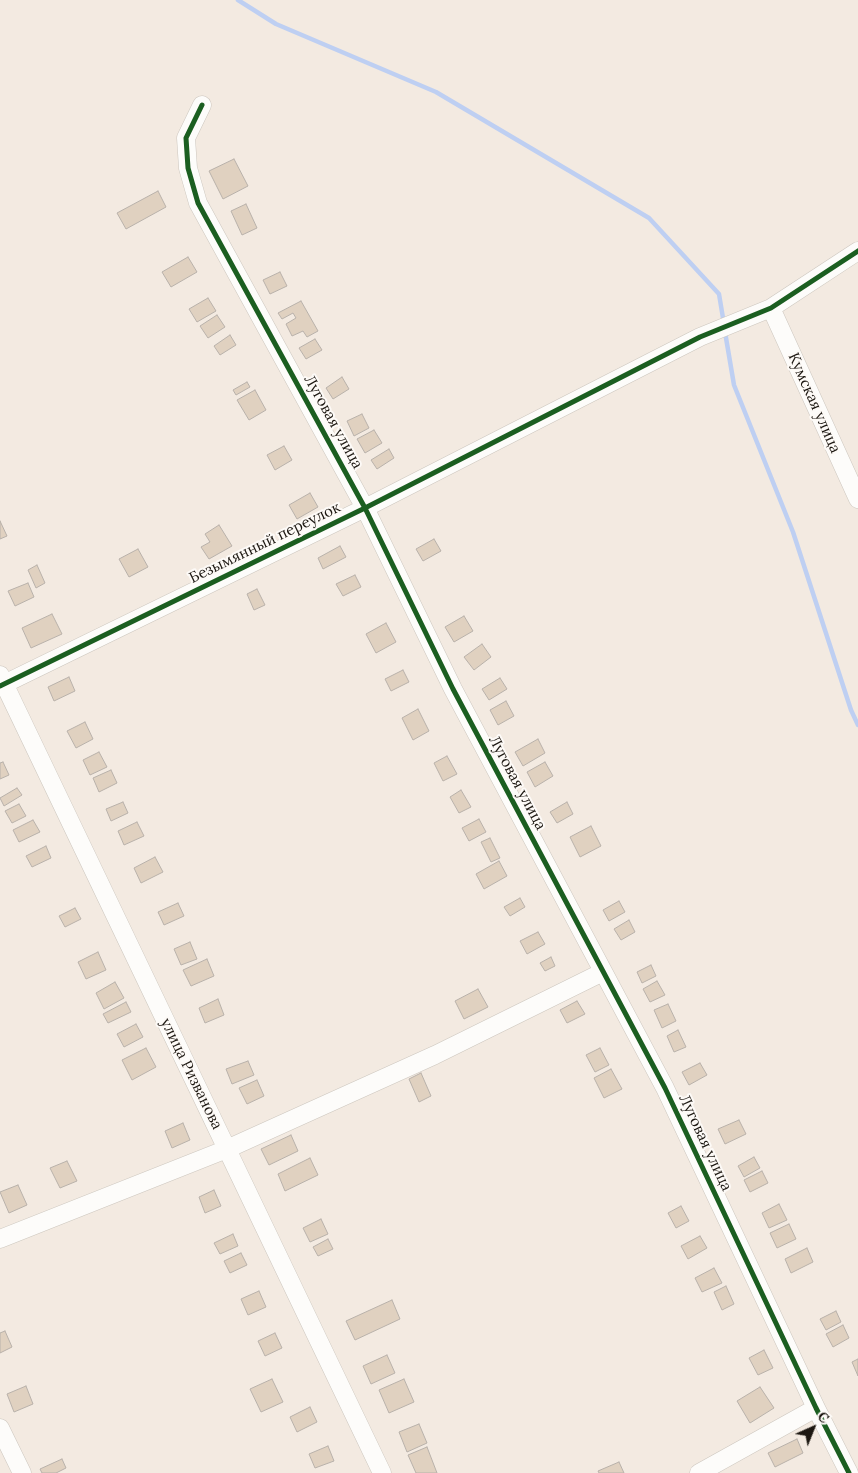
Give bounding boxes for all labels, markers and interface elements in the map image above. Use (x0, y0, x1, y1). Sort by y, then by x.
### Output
street label: Кумская улица (784, 350, 844, 456)
street label: Луговая улица (300, 372, 366, 472)
street label: Безымянный переулок (187, 499, 343, 587)
street label: Луговая улица (485, 733, 549, 833)
street label: улица Ризванова (156, 1015, 226, 1133)
street label: Луговая улица (675, 1092, 735, 1194)
north arrow (788, 1403, 838, 1453)
text: С (814, 1407, 833, 1427)

